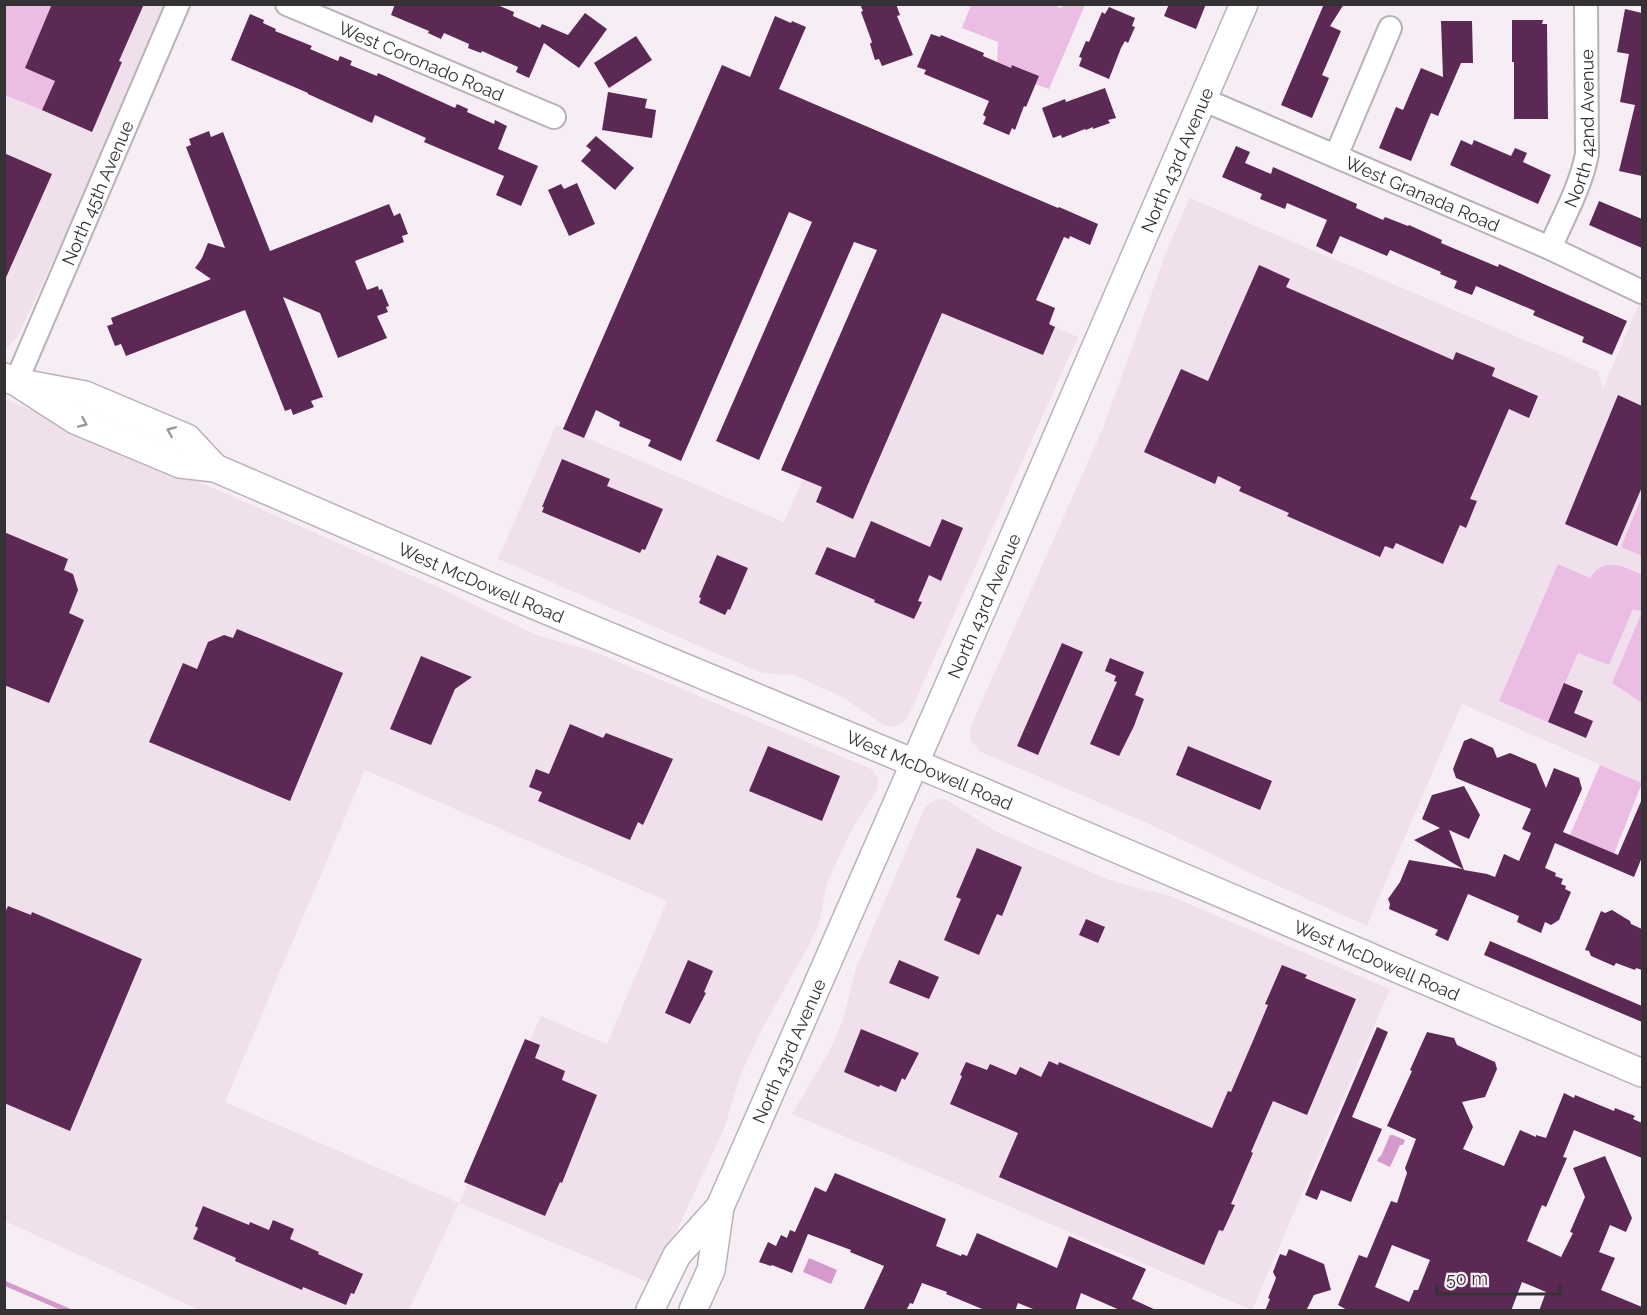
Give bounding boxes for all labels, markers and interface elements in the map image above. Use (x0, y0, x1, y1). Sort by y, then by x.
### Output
street label: West Coronado Road (336, 17, 507, 105)
street label: North 42nd Avenue (1560, 49, 1598, 210)
street label: North 43rd Avenue (1136, 84, 1217, 235)
street label: North 45th Avenue (57, 117, 138, 268)
street label: West Granada Road (1342, 151, 1503, 236)
one-way arrow (77, 416, 88, 428)
one-way arrow (166, 426, 177, 438)
street label: North 43rd Avenue (943, 530, 1025, 681)
street label: West McDowell Road (395, 538, 567, 627)
street label: West McDowell Road (843, 726, 1016, 814)
street label: West McDowell Road (1291, 915, 1463, 1005)
street label: North 43rd Avenue (748, 975, 830, 1126)
scale bar (1437, 1258, 1560, 1296)
text: 50 m (1446, 1268, 1488, 1289)

